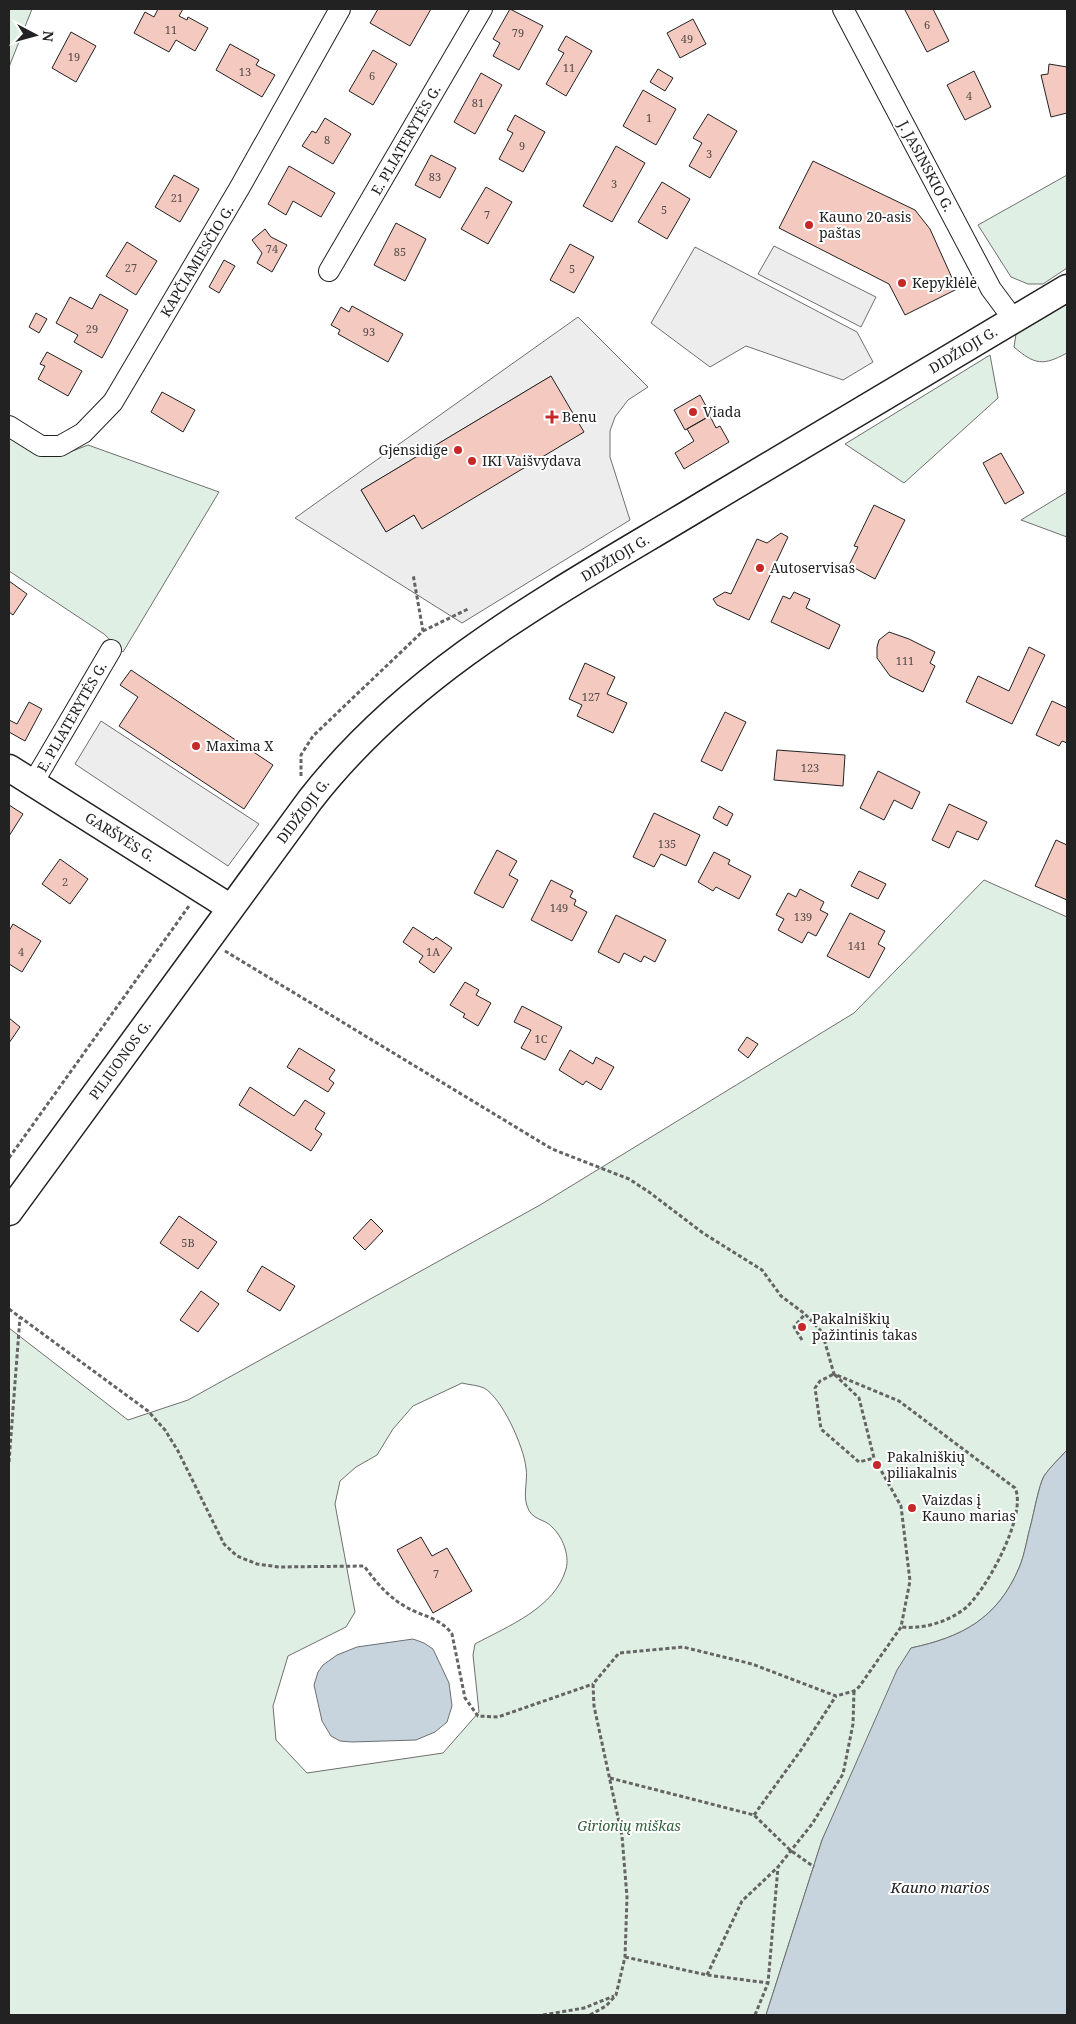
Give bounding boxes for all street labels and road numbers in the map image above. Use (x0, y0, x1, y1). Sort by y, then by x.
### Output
street label: E. PLIATERYTĖS G. (366, 81, 445, 198)
street label: J. JASINSKIO G. (894, 116, 958, 215)
street label: KAPČIAMIESČIO G. (156, 201, 238, 320)
street label: DIDŽIOJI G. (925, 322, 1000, 377)
street label: DIDŽIOJI G. (577, 530, 652, 585)
street label: E. PLIATERYTĖS G. (32, 658, 111, 775)
street label: DIDŽIOJI G. (272, 774, 333, 847)
street label: GARŠVĖS G. (82, 808, 159, 866)
street label: PILIUONOS G. (84, 1016, 155, 1103)

